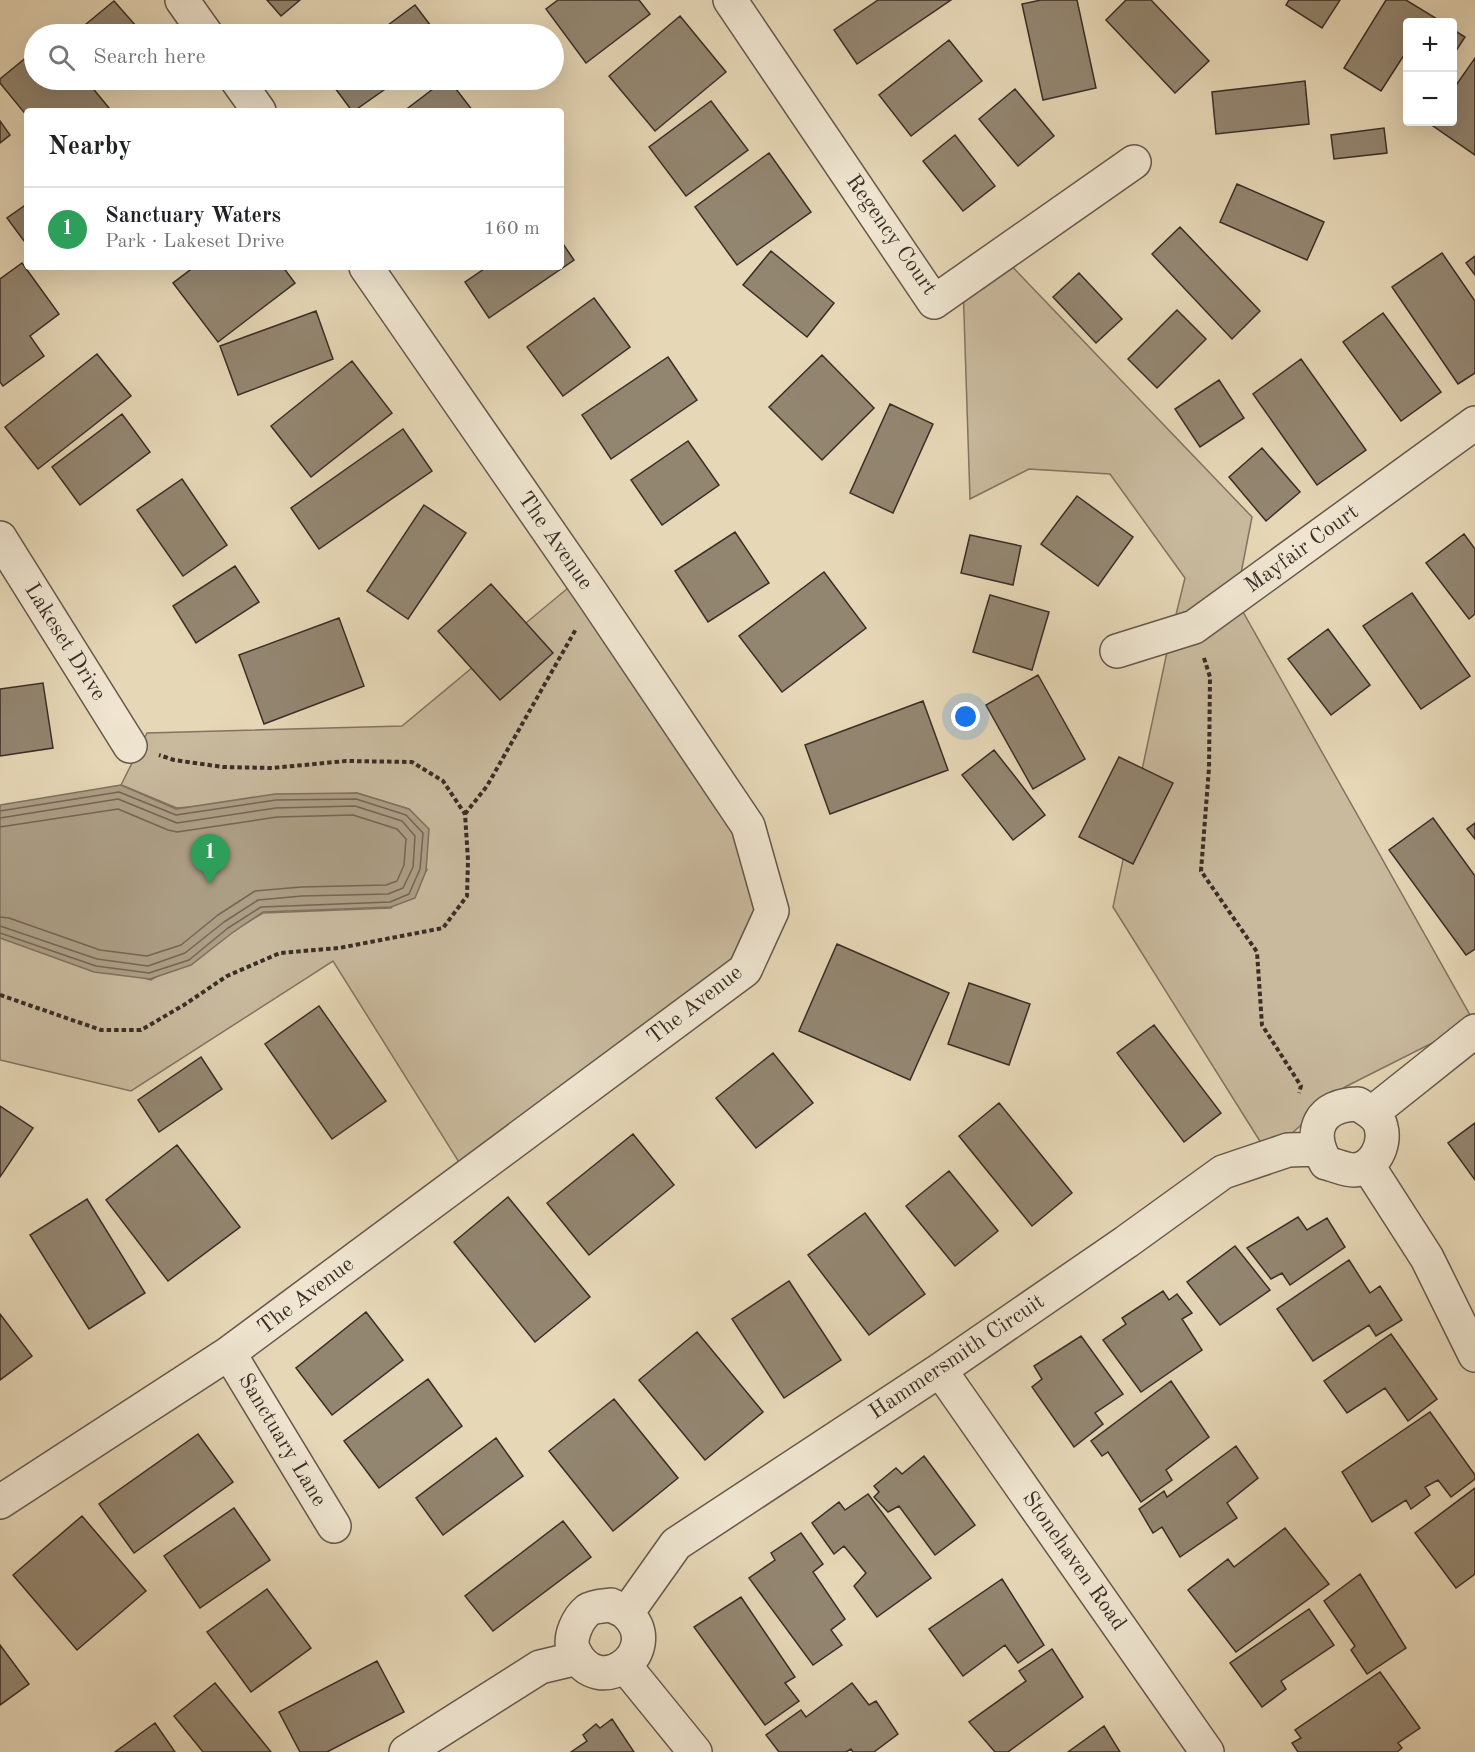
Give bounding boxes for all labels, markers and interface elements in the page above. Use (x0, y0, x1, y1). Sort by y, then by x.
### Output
map controls (1403, 18, 1457, 126)
button: + (1403, 18, 1457, 72)
search box (24, 24, 564, 90)
icon: search (45, 41, 78, 74)
text: Search here (93, 46, 206, 68)
button: − (1403, 72, 1457, 126)
text: Nearby (48, 134, 132, 160)
street label: Regency Court (841, 171, 941, 299)
text: Sanctuary Waters (105, 205, 281, 227)
text: 1 (62, 219, 73, 239)
text: 160 m (484, 219, 540, 239)
text: Park · Lakeset Drive (105, 232, 284, 252)
street label: The Avenue (513, 488, 597, 594)
street label: Mayfair Court (1241, 501, 1363, 597)
street label: Lakeset Drive (20, 580, 110, 704)
your location (951, 702, 980, 731)
pin: 1 (190, 834, 230, 884)
street label: The Avenue (643, 961, 747, 1049)
street label: The Avenue (254, 1253, 358, 1339)
street label: Hammersmith Circuit (866, 1290, 1048, 1424)
street label: Sanctuary Lane (234, 1370, 330, 1510)
street label: Stonehaven Road (1018, 1487, 1130, 1635)

